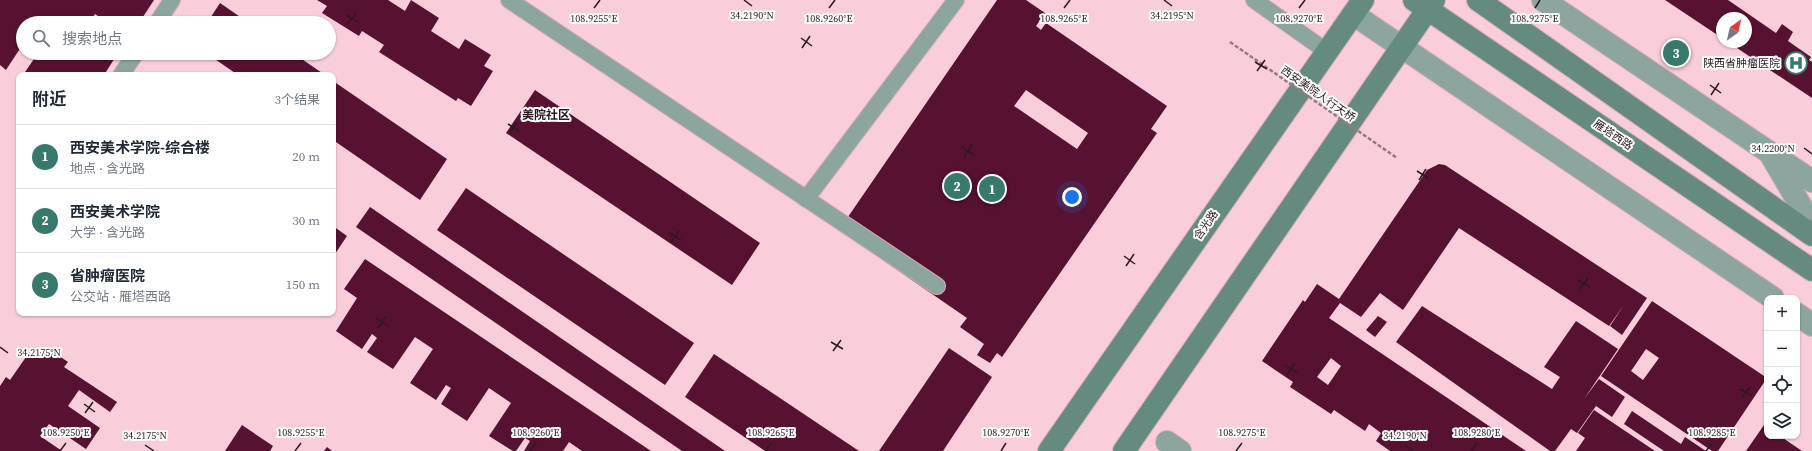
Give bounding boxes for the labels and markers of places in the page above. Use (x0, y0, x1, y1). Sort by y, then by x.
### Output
pin: 3 (1663, 38, 1689, 68)
hospital icon: 陕西省肿瘤医院 (1783, 50, 1809, 76)
place label: 陕西省肿瘤医院 (1703, 56, 1780, 71)
pin: 2 (944, 171, 970, 201)
pin: 1 (979, 174, 1005, 204)

